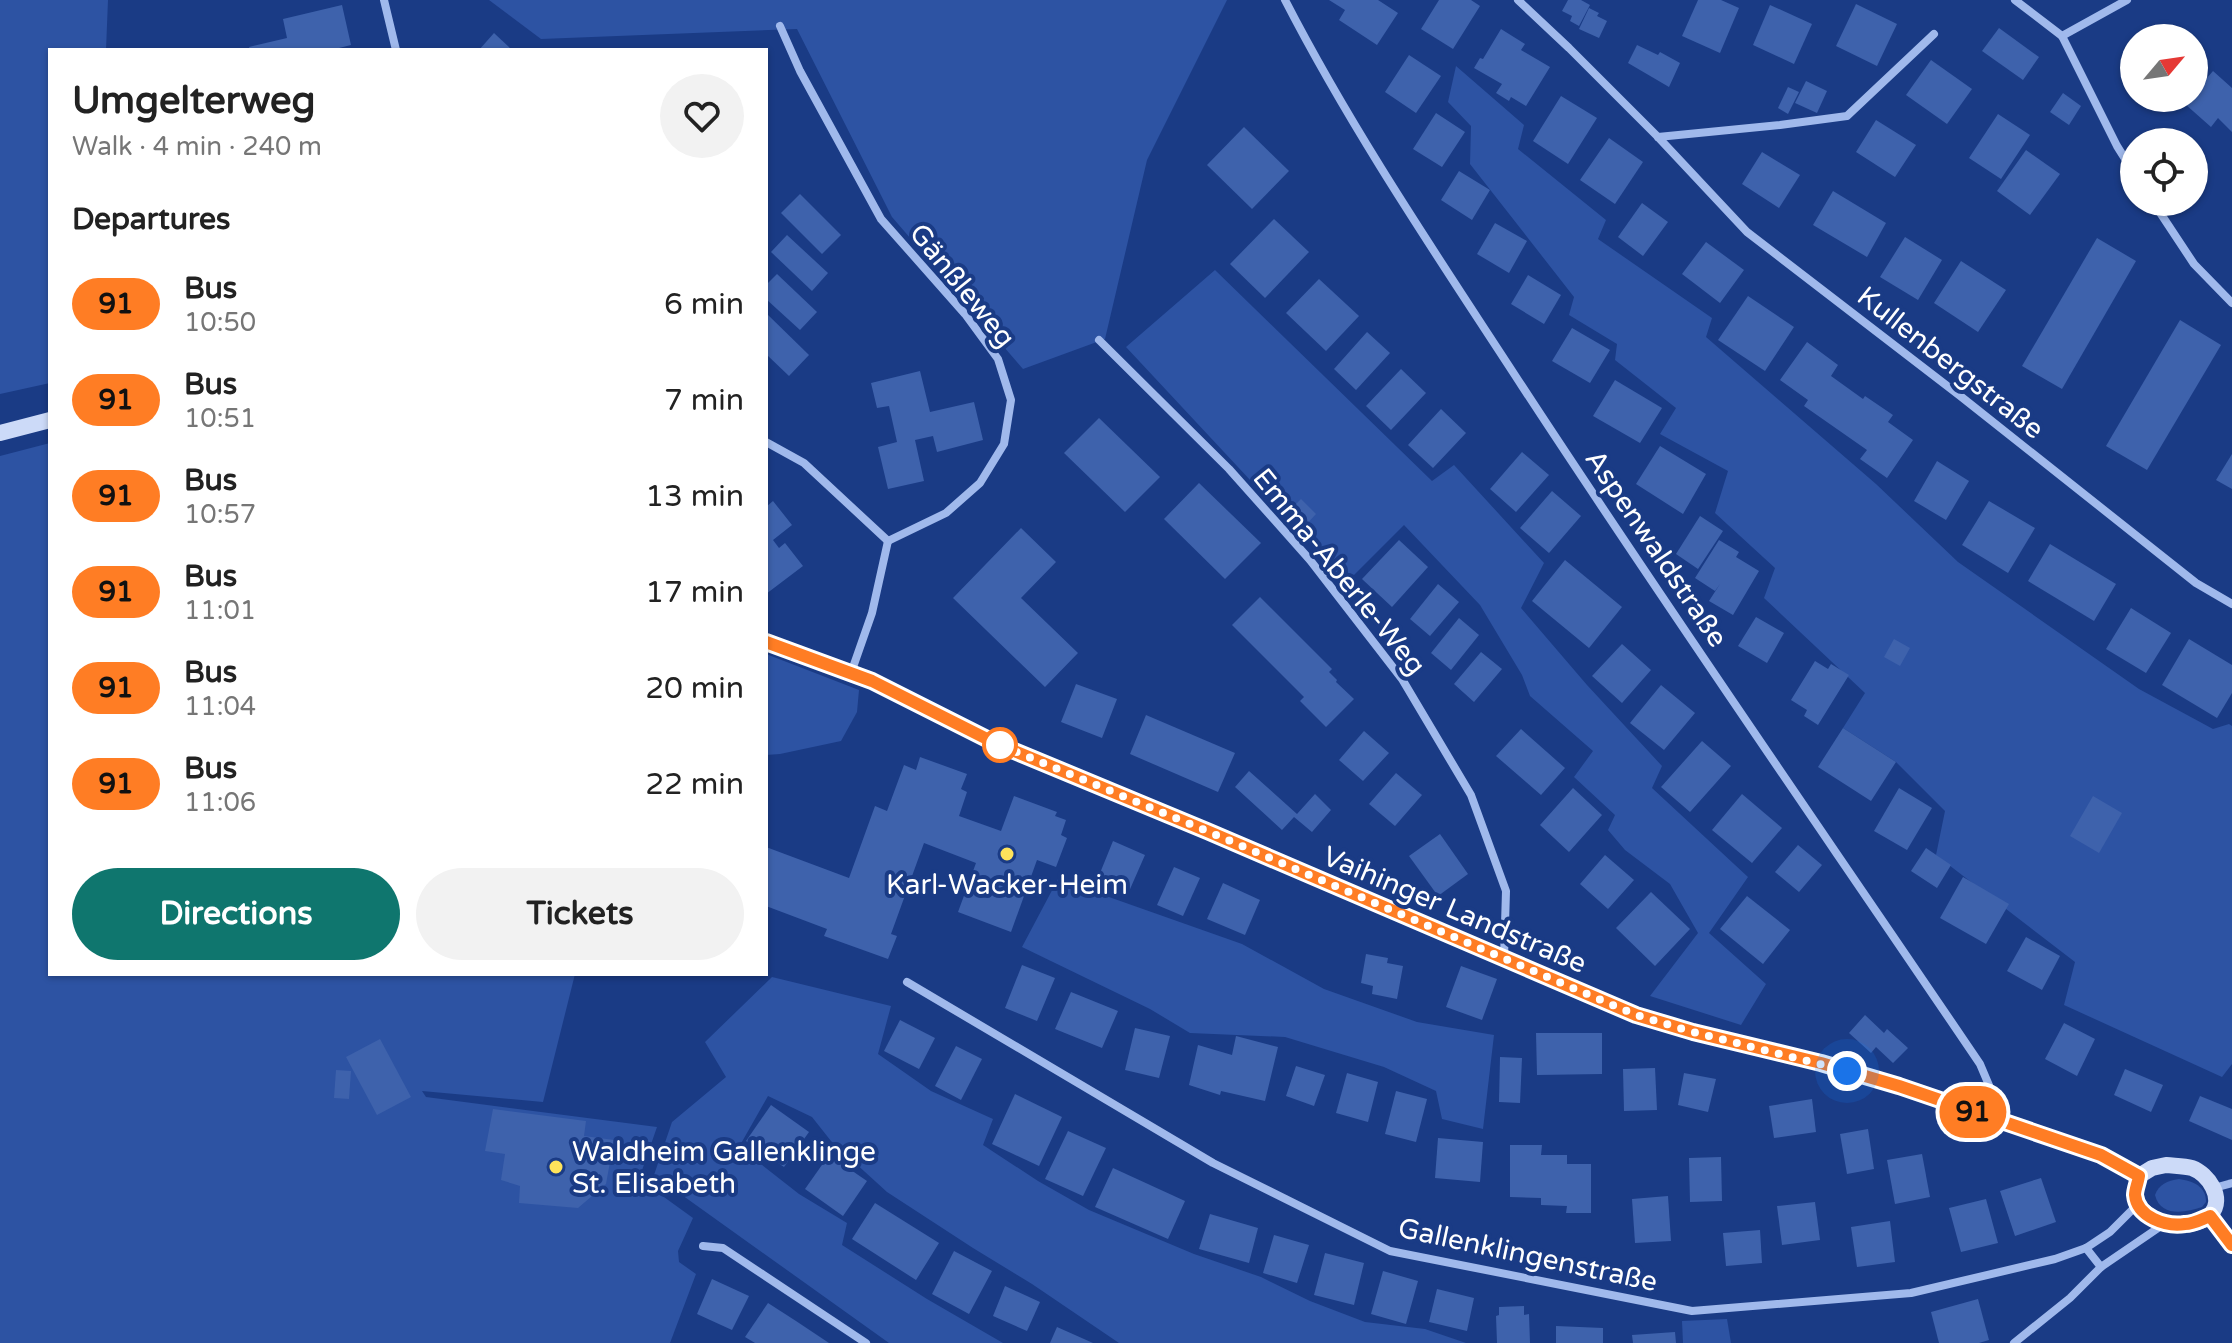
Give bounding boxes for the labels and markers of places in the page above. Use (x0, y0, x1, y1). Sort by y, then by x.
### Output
unlabelled marker (983, 728, 1017, 762)
marker: Karl-Wacker-Heim (998, 845, 1016, 863)
place label: Karl-Wacker-Heim (886, 868, 1128, 902)
place label: Waldheim Gallenklinge St. Elisabeth (572, 1135, 876, 1201)
marker: Waldheim Gallenklinge St. Elisabeth (547, 1158, 565, 1176)

